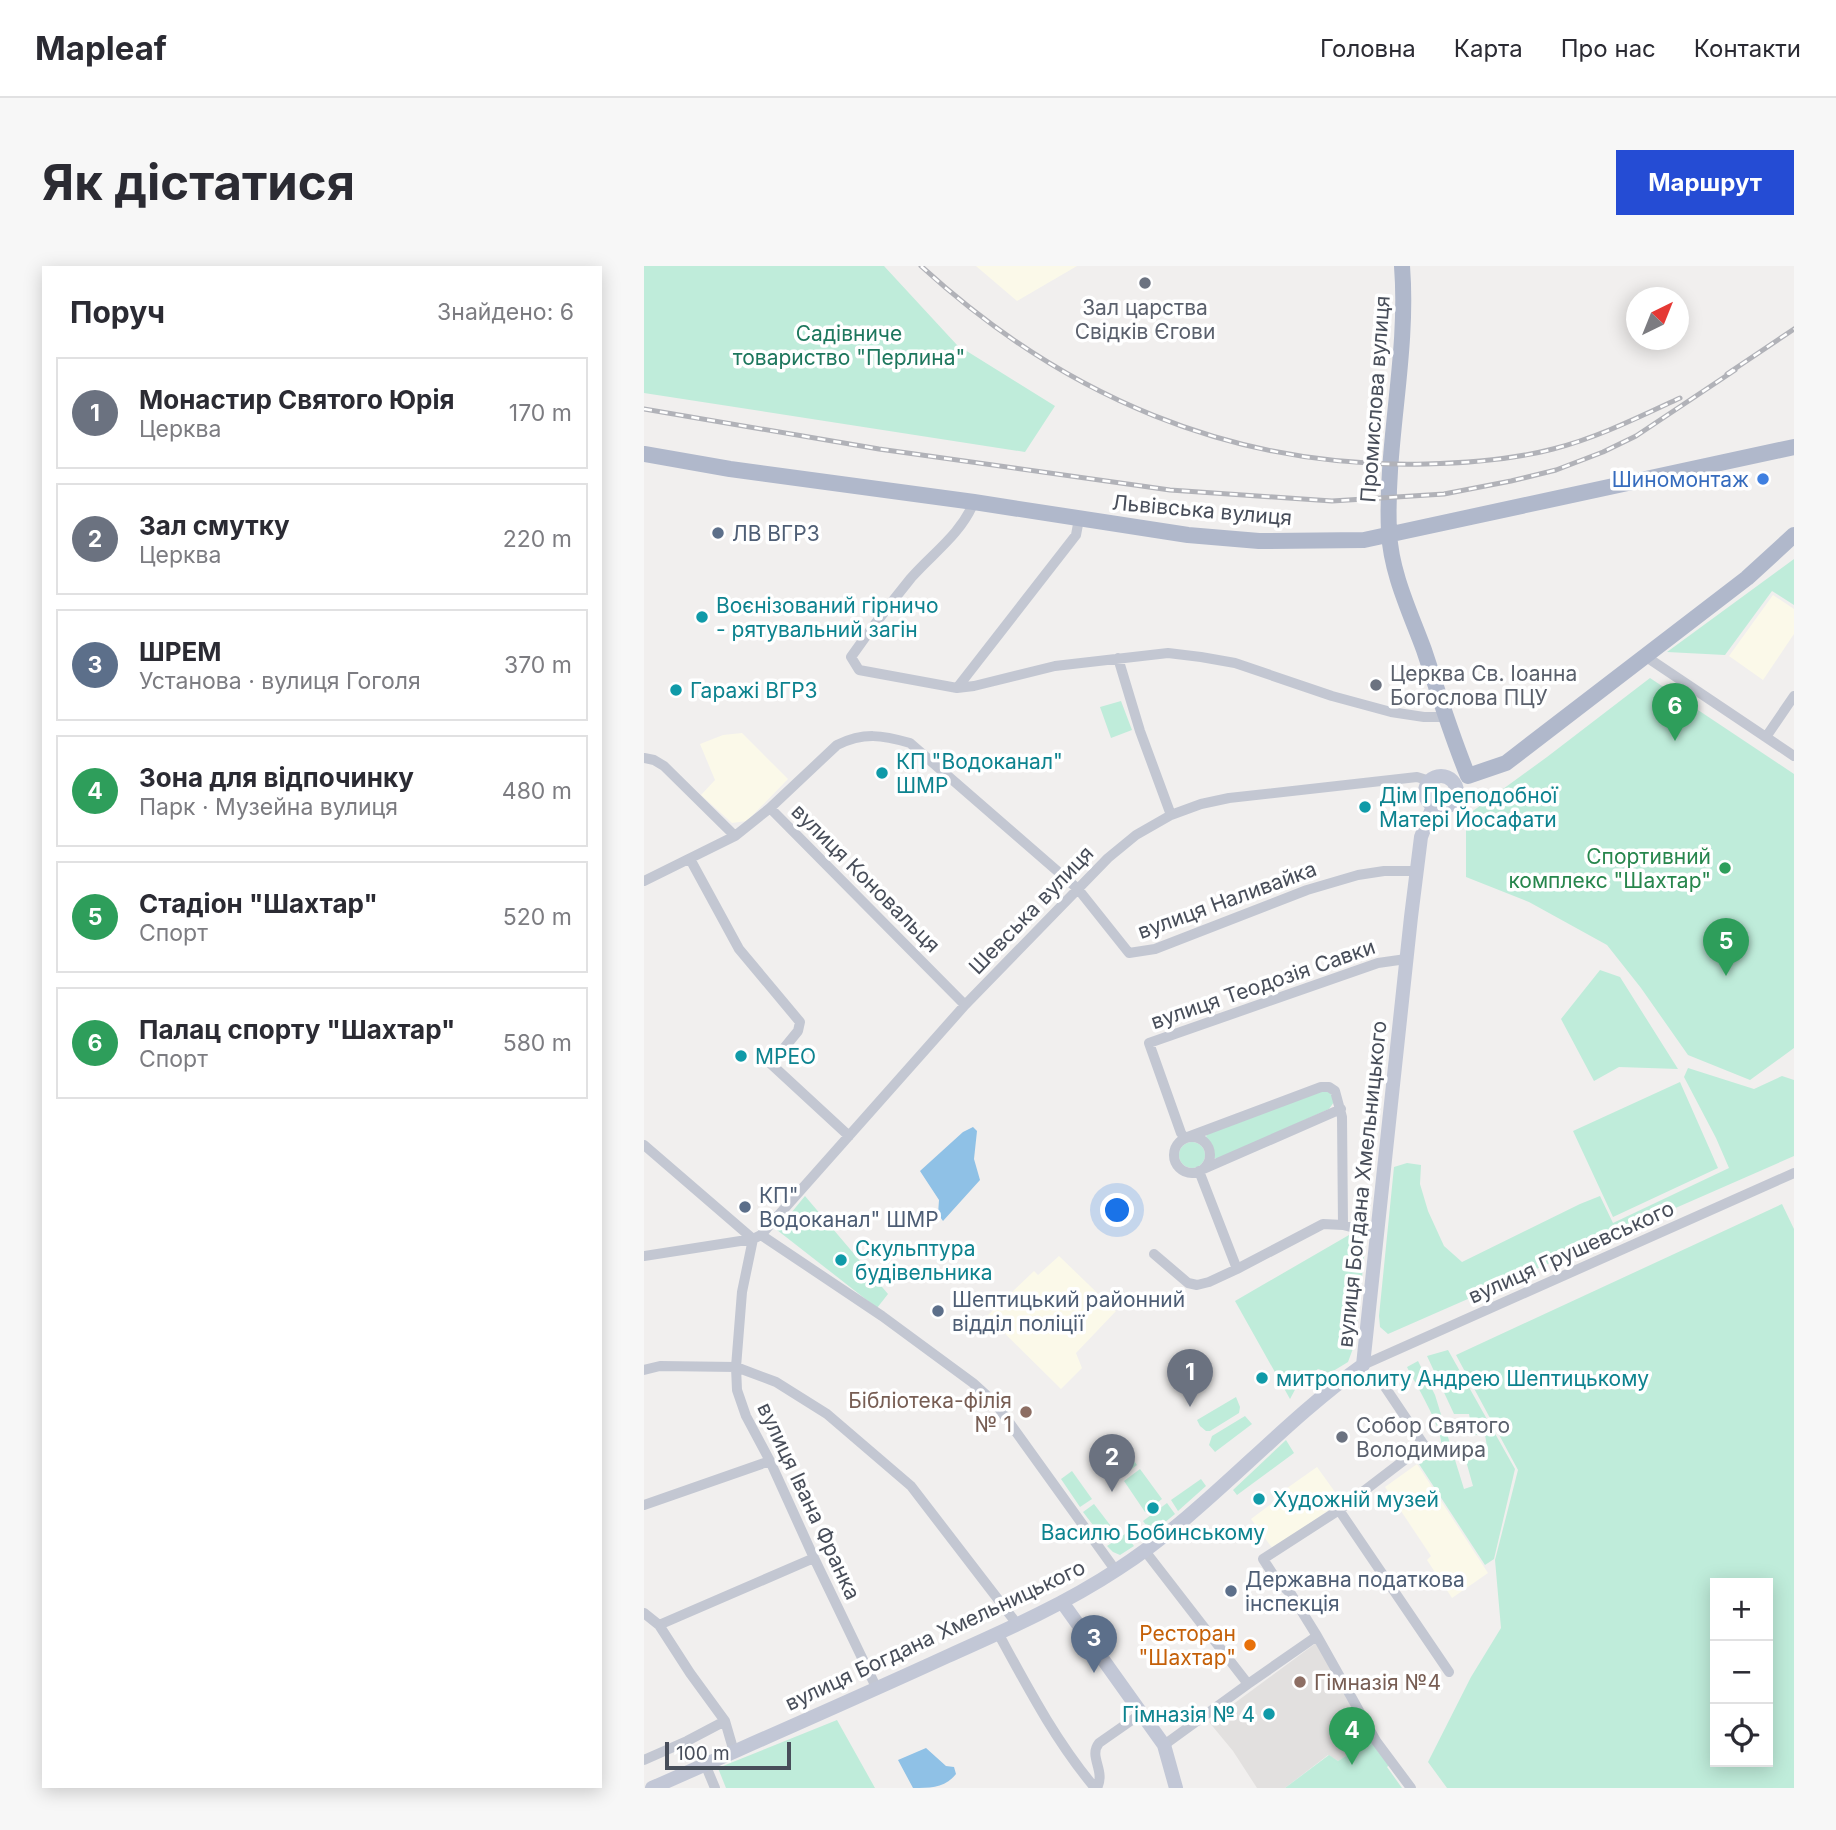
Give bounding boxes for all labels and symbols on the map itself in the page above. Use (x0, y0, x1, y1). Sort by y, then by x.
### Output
marker: Зал царства Свідків Єгови (1137, 275, 1153, 291)
north arrow (1626, 287, 1689, 350)
place label: Зал царства Свідків Єгови (1075, 295, 1215, 344)
street label: Промислова вулиця (1355, 295, 1395, 503)
park label: Садівниче товариство "Перлина" (733, 321, 965, 370)
place label: Шиномонтаж (1612, 467, 1749, 492)
marker: Шиномонтаж (1755, 471, 1771, 487)
street label: Львівська вулиця (1111, 490, 1293, 530)
place label: ЛВ ВГРЗ (732, 521, 820, 546)
marker: ЛВ ВГРЗ (710, 525, 726, 541)
place label: Воєнізований гірничо - рятувальний загін (716, 593, 938, 642)
marker: Воєнізований гірничо - рятувальний загін (694, 609, 710, 625)
place label: Церква Св. Іоанна Богослова ПЦУ (1390, 661, 1577, 710)
marker: Церква Св. Іоанна Богослова ПЦУ (1368, 677, 1384, 693)
place label: Гаражі ВГРЗ (690, 678, 818, 703)
marker: Гаражі ВГРЗ (668, 682, 684, 698)
pin: 6 (1652, 683, 1698, 741)
place label: КП "Водоканал" ШМР (896, 749, 1063, 798)
marker: КП "Водоканал" ШМР (874, 765, 890, 781)
place label: Дім Преподобної Матері Йосафати (1379, 783, 1558, 832)
street label: вулиця Коновальця (787, 799, 945, 957)
marker: Дім Преподобної Матері Йосафати (1357, 799, 1373, 815)
street label: Шевська вулиця (964, 841, 1098, 979)
place label: Спортивний комплекс "Шахтар" (1508, 844, 1711, 893)
street label: вулиця Наливайка (1134, 856, 1320, 944)
marker: Спортивний комплекс "Шахтар" (1717, 860, 1733, 876)
pin: 5 (1703, 918, 1749, 976)
street label: вулиця Теодозія Савки (1148, 934, 1378, 1034)
street label: вулиця Богдана Хмельницького (1332, 1019, 1392, 1349)
place label: МРЕО (755, 1044, 816, 1069)
marker: МРЕО (733, 1048, 749, 1064)
place label: КП" Водоканал" ШМР (759, 1183, 939, 1232)
your location (1100, 1193, 1134, 1227)
street label: вулиця Грушевського (1464, 1195, 1678, 1309)
marker: КП" Водоканал" ШМР (737, 1199, 753, 1215)
place label: Скульптура будівельника (855, 1236, 992, 1285)
marker: Скульптура будівельника (833, 1252, 849, 1268)
place label: Шептицький районний відділ поліції (952, 1287, 1185, 1336)
marker: Шептицький районний відділ поліції (930, 1303, 946, 1319)
pin: 1 (1167, 1349, 1213, 1407)
place label: митрополиту Андрею Шептицькому (1276, 1366, 1649, 1391)
marker: митрополиту Андрею Шептицькому (1254, 1370, 1270, 1386)
place label: Бiблiотека-фiлiя № 1 (848, 1388, 1012, 1437)
street label: вулиця Івана Франка (752, 1398, 866, 1604)
marker: Бiблiотека-фiлiя № 1 (1018, 1404, 1034, 1420)
place label: Собор Святого Володимира (1356, 1413, 1510, 1462)
marker: Собор Святого Володимира (1334, 1429, 1350, 1445)
pin: 2 (1089, 1434, 1135, 1492)
place label: Художній музей (1273, 1487, 1439, 1512)
marker: Художній музей (1251, 1491, 1267, 1507)
marker: Василю Бобинському (1145, 1500, 1161, 1516)
place label: Василю Бобинському (1041, 1520, 1265, 1545)
street label: вулиця Богдана Хмельницького (781, 1554, 1089, 1716)
place label: Державна податкова інспекція (1245, 1567, 1465, 1616)
marker: Державна податкова інспекція (1223, 1583, 1239, 1599)
pin: 3 (1071, 1615, 1117, 1673)
place label: Ресторан "Шахтар" (1139, 1621, 1236, 1670)
marker: Ресторан "Шахтар" (1242, 1637, 1258, 1653)
place label: Гімназія №4 (1314, 1670, 1441, 1695)
marker: Гімназія №4 (1292, 1674, 1308, 1690)
place label: Гімназія № 4 (1122, 1702, 1255, 1727)
marker: Гімназія № 4 (1261, 1706, 1277, 1722)
pin: 4 (1329, 1707, 1375, 1765)
scale bar (665, 1739, 791, 1771)

